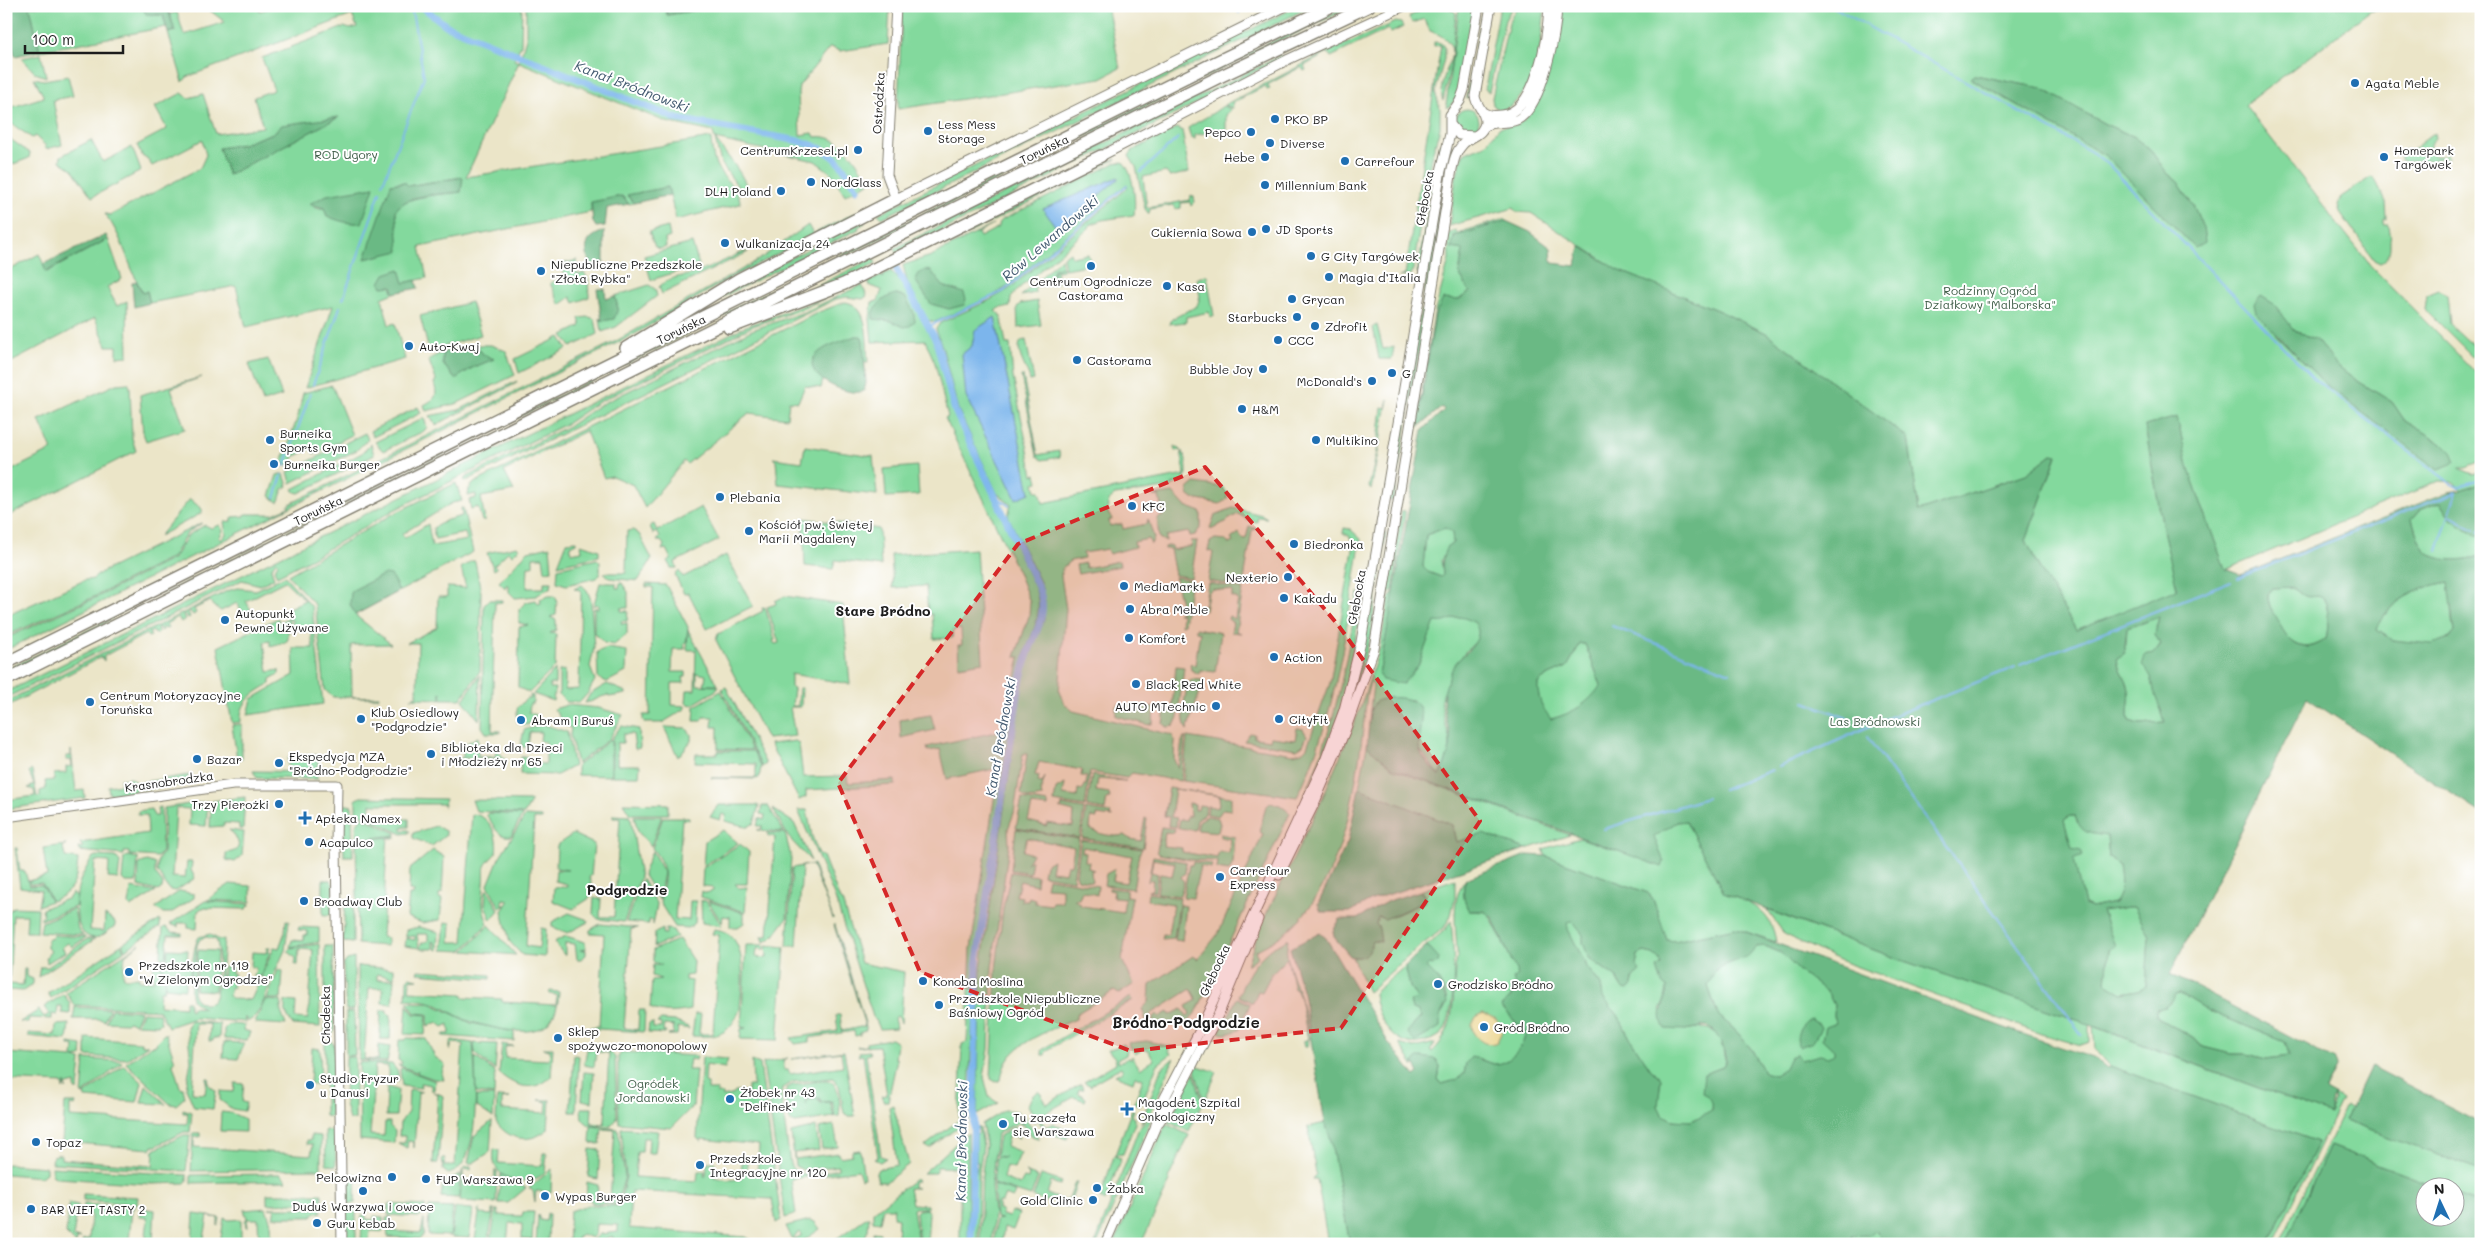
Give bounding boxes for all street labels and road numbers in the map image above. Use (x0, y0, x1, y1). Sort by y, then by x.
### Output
street label: Ostródzka (868, 72, 888, 134)
street label: Toruńska (1017, 130, 1071, 168)
street label: Głębocka (1411, 169, 1437, 227)
street label: Toruńska (654, 310, 708, 348)
street label: Toruńska (291, 491, 345, 529)
street label: Głębocka (1343, 568, 1369, 626)
street label: Krasnobrodzka (124, 767, 214, 795)
street label: Głębocka (1195, 941, 1233, 999)
street label: Chodecka (317, 986, 333, 1044)

